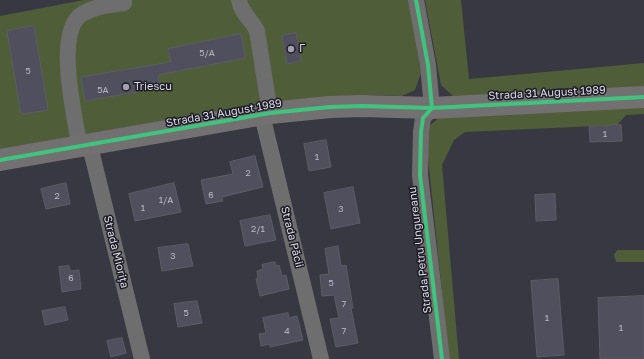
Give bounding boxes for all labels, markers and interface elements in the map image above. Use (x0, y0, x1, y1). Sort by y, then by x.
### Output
place label: Г (299, 42, 305, 56)
marker: Г (286, 44, 296, 54)
house number: 5/A (199, 48, 215, 58)
house number: 5 (25, 66, 31, 76)
place label: Triescu (134, 80, 172, 94)
marker: Triescu (121, 82, 131, 92)
street label: Strada 31 August 1989 (488, 83, 606, 103)
house number: 5A (97, 85, 109, 95)
street label: Strada 31 August 1989 (165, 96, 283, 130)
house number: 1 (603, 129, 607, 139)
house number: 1 (315, 152, 319, 162)
house number: 2 (245, 168, 251, 178)
street label: Strada Petru Ungureanu (406, 186, 434, 314)
house number: 6 (208, 190, 214, 200)
house number: 2 (54, 191, 60, 201)
house number: 1/A (159, 195, 173, 205)
house number: 1 (141, 203, 145, 213)
house number: 3 (338, 204, 344, 214)
street label: Strada Păcii (278, 205, 306, 269)
street label: Strada Miorița (101, 214, 131, 290)
house number: 2/1 (251, 224, 265, 234)
house number: 3 (170, 251, 176, 261)
house number: 6 (68, 273, 74, 283)
house number: 5 (328, 278, 334, 288)
house number: 7 (342, 299, 346, 309)
house number: 5 (183, 308, 189, 318)
house number: 1 (545, 313, 549, 323)
house number: 1 (619, 323, 623, 333)
house number: 4 (284, 326, 290, 336)
house number: 7 (342, 326, 346, 336)

